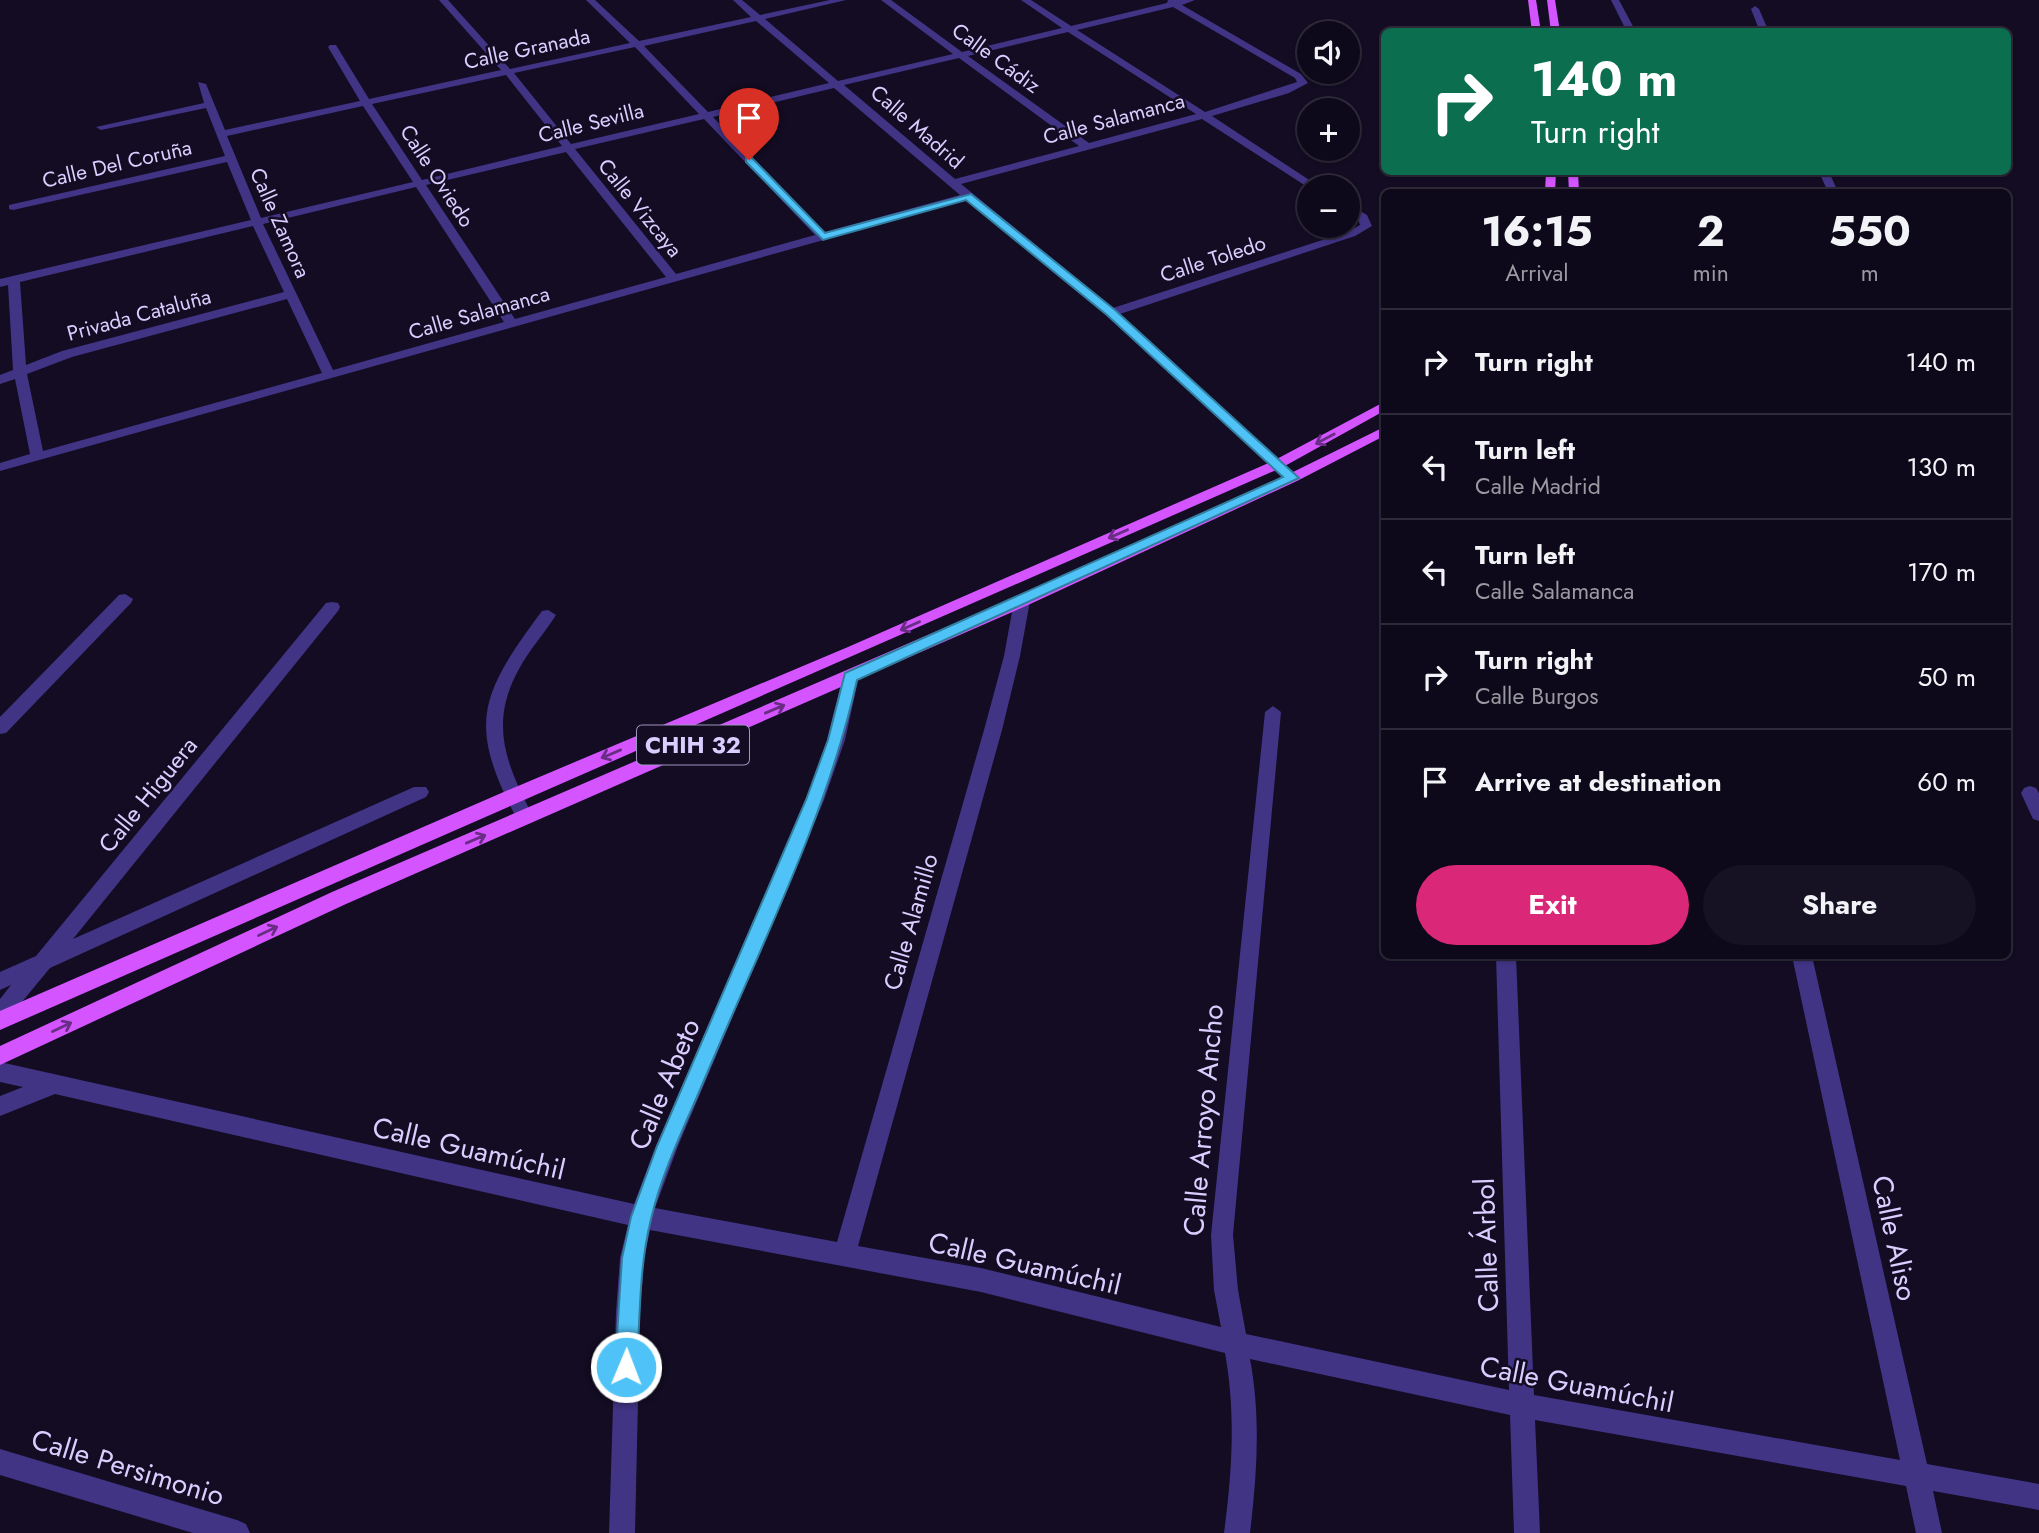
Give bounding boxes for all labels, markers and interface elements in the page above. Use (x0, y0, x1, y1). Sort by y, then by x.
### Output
street label: Calle Cádiz (946, 16, 1047, 101)
street label: Calle Granada (461, 21, 593, 77)
map controls (1297, 21, 1360, 238)
button: sound (1297, 21, 1360, 84)
text: 140 m (1531, 44, 1677, 114)
icon: right (1416, 56, 1507, 147)
street label: Calle Madrid (864, 78, 970, 176)
street label: Calle Salamanca (1040, 86, 1188, 152)
pin (719, 88, 779, 160)
street label: Calle Sevilla (535, 95, 647, 151)
button: + (1297, 98, 1360, 161)
icon: arrive (730, 99, 768, 137)
text: Turn right (1531, 109, 1660, 155)
street label: Calle Oviedo (393, 119, 481, 233)
street label: Calle Del Coruña (39, 132, 195, 196)
street label: Calle Vizcaya (591, 152, 689, 264)
street label: Calle Zamora (242, 163, 318, 283)
button: − (1297, 175, 1360, 238)
text: 16:15 (1481, 201, 1593, 262)
text: 2 (1697, 201, 1725, 262)
text: 550 (1829, 201, 1911, 262)
street label: Calle Toledo (1156, 228, 1270, 290)
text: Arrival (1505, 256, 1569, 290)
text: min (1693, 256, 1729, 290)
text: m (1861, 256, 1879, 290)
street label: Calle Salamanca (405, 279, 553, 347)
street label: Privada Cataluña (64, 281, 214, 349)
icon: right (1416, 343, 1454, 381)
text: Turn right (1475, 343, 1593, 381)
text: 140 m (1905, 343, 1976, 381)
text: Turn left (1475, 431, 1575, 469)
one-way arrow (1315, 433, 1336, 446)
icon: left (1416, 448, 1454, 486)
text: 130 m (1906, 448, 1976, 486)
text: Calle Madrid (1475, 469, 1601, 503)
one-way arrow (1108, 528, 1129, 541)
text: Turn left (1475, 536, 1575, 574)
icon: left (1416, 553, 1454, 591)
text: 170 m (1907, 553, 1976, 591)
text: Calle Salamanca (1475, 574, 1634, 608)
one-way arrow (900, 620, 921, 633)
text: Turn right (1475, 641, 1593, 679)
icon: right (1416, 658, 1454, 696)
text: 50 m (1918, 658, 1976, 696)
text: Calle Burgos (1475, 679, 1599, 713)
one-way arrow (764, 702, 785, 715)
road number: CHIH 32 (637, 726, 749, 764)
street label: Calle Higuera (90, 729, 205, 860)
one-way arrow (601, 748, 622, 761)
icon: arrive (1416, 763, 1454, 801)
text: Arrive at destination (1475, 763, 1722, 801)
text: 60 m (1917, 763, 1976, 801)
one-way arrow (465, 831, 486, 844)
street label: Calle Alamillo (874, 849, 947, 994)
button: Exit (1416, 865, 1689, 945)
button: Share (1703, 865, 1976, 945)
one-way arrow (257, 924, 278, 937)
street label: Calle Arroyo Ancho (1173, 1002, 1234, 1238)
street label: Calle Abeto (618, 1012, 711, 1156)
one-way arrow (51, 1020, 72, 1033)
street label: Calle Guamúchil (369, 1106, 569, 1191)
street label: Calle Aliso (1861, 1172, 1928, 1305)
street label: Calle Árbol (1464, 1177, 1509, 1313)
street label: Calle Guamúchil (925, 1221, 1125, 1306)
position arrow (589, 1330, 663, 1404)
street label: Calle Guamúchil (1477, 1346, 1677, 1423)
street label: Calle Persimonio (26, 1419, 229, 1516)

